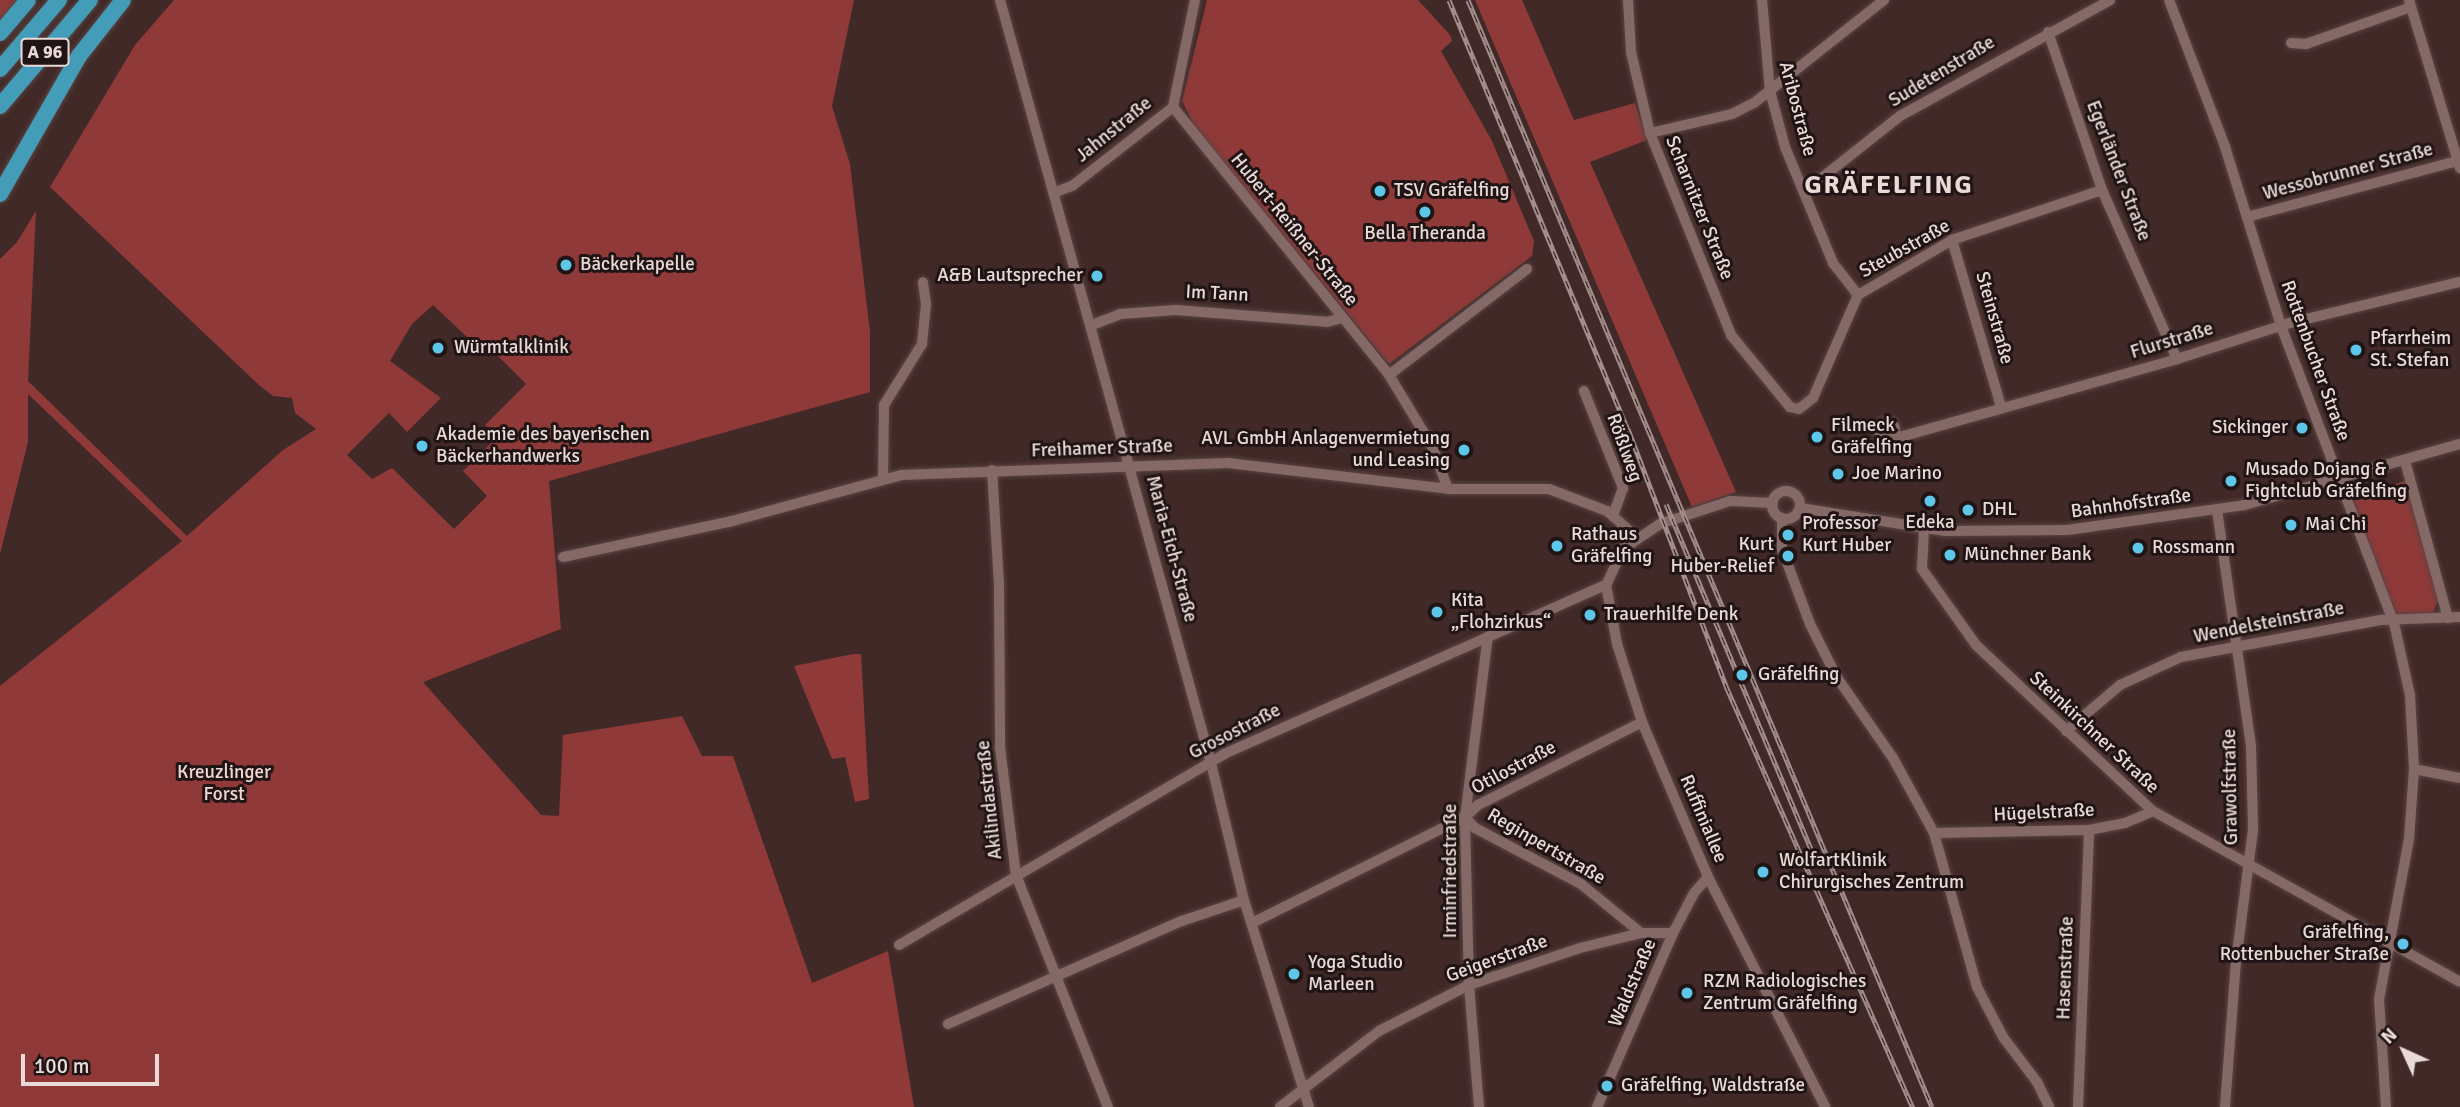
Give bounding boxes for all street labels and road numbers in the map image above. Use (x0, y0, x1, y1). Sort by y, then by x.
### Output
street label: Sudetenstraße (1885, 31, 1999, 113)
road number: A 96 (20, 38, 70, 66)
street label: Aribostraße (1773, 59, 1821, 159)
street label: Jahnstraße (1071, 92, 1157, 168)
street label: Egerländer Straße (2081, 98, 2155, 244)
street label: Scharnitzer Straße (1660, 133, 1738, 283)
street label: Wessobrunner Straße (2260, 138, 2436, 206)
street label: Hubert-Reißner-Straße (1225, 149, 1363, 311)
street label: Steubstraße (1856, 215, 1954, 283)
street label: Steinstraße (1970, 269, 2018, 367)
street label: Rottenbucher Straße (2275, 278, 2355, 444)
street label: Im Tann (1185, 281, 1249, 307)
street label: Flurstraße (2128, 318, 2216, 364)
street label: Rößlweg (1601, 411, 1647, 485)
street label: Freihamer Straße (1031, 435, 1173, 463)
street label: Maria-Eich-Straße (1140, 473, 1202, 625)
street label: Bahnhofstraße (2069, 484, 2193, 524)
street label: Wendelsteinstraße (2192, 597, 2346, 649)
street label: Steinkirchner Straße (2025, 667, 2163, 799)
street label: Grosostraße (1185, 699, 1285, 765)
street label: Grawolfstraße (2219, 729, 2243, 845)
street label: Otilostraße (1468, 736, 1560, 800)
street label: Akilindastraße (972, 739, 1008, 861)
street label: Ruffiniallee (1674, 772, 1732, 866)
street label: Hügelstraße (1993, 799, 2095, 827)
street label: Irminfriedstraße (1440, 804, 1462, 938)
street label: Reginpertstraße (1483, 804, 1609, 890)
street label: Hasenstraße (2053, 916, 2079, 1020)
street label: Geigerstraße (1443, 930, 1551, 988)
street label: Waldstraße (1604, 936, 1662, 1030)

